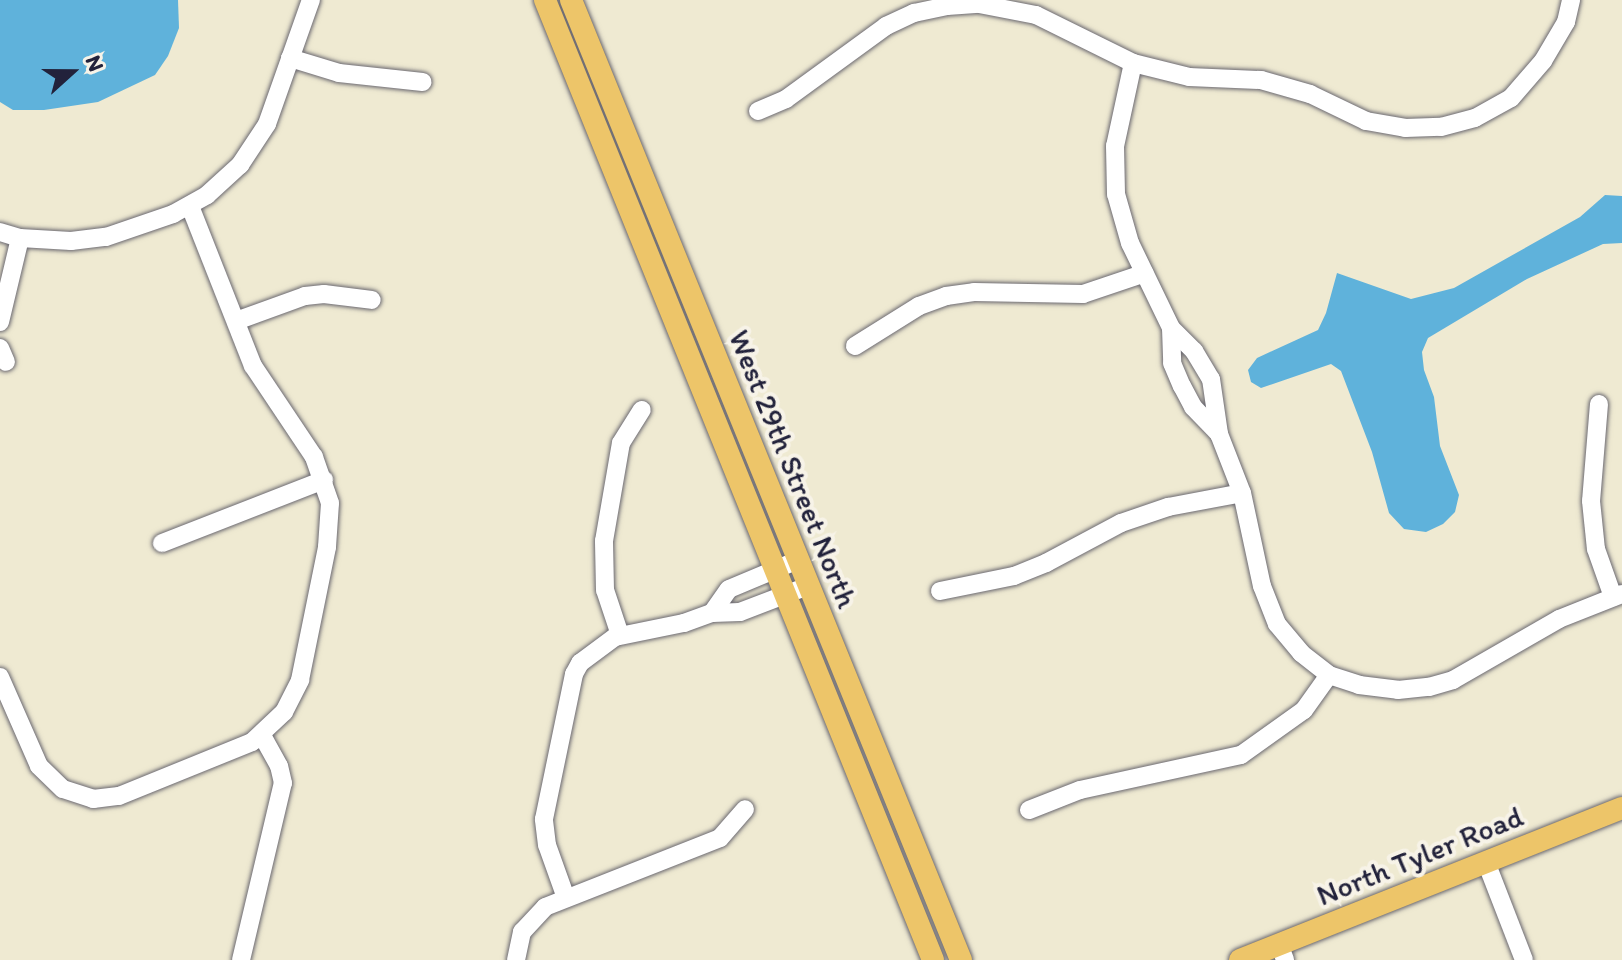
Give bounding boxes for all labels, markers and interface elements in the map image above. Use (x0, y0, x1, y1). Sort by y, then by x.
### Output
north arrow (32, 32, 112, 112)
text: N (80, 51, 110, 75)
street label: West 29th Street North (721, 325, 865, 613)
street label: North Tyler Road (1313, 799, 1527, 913)

